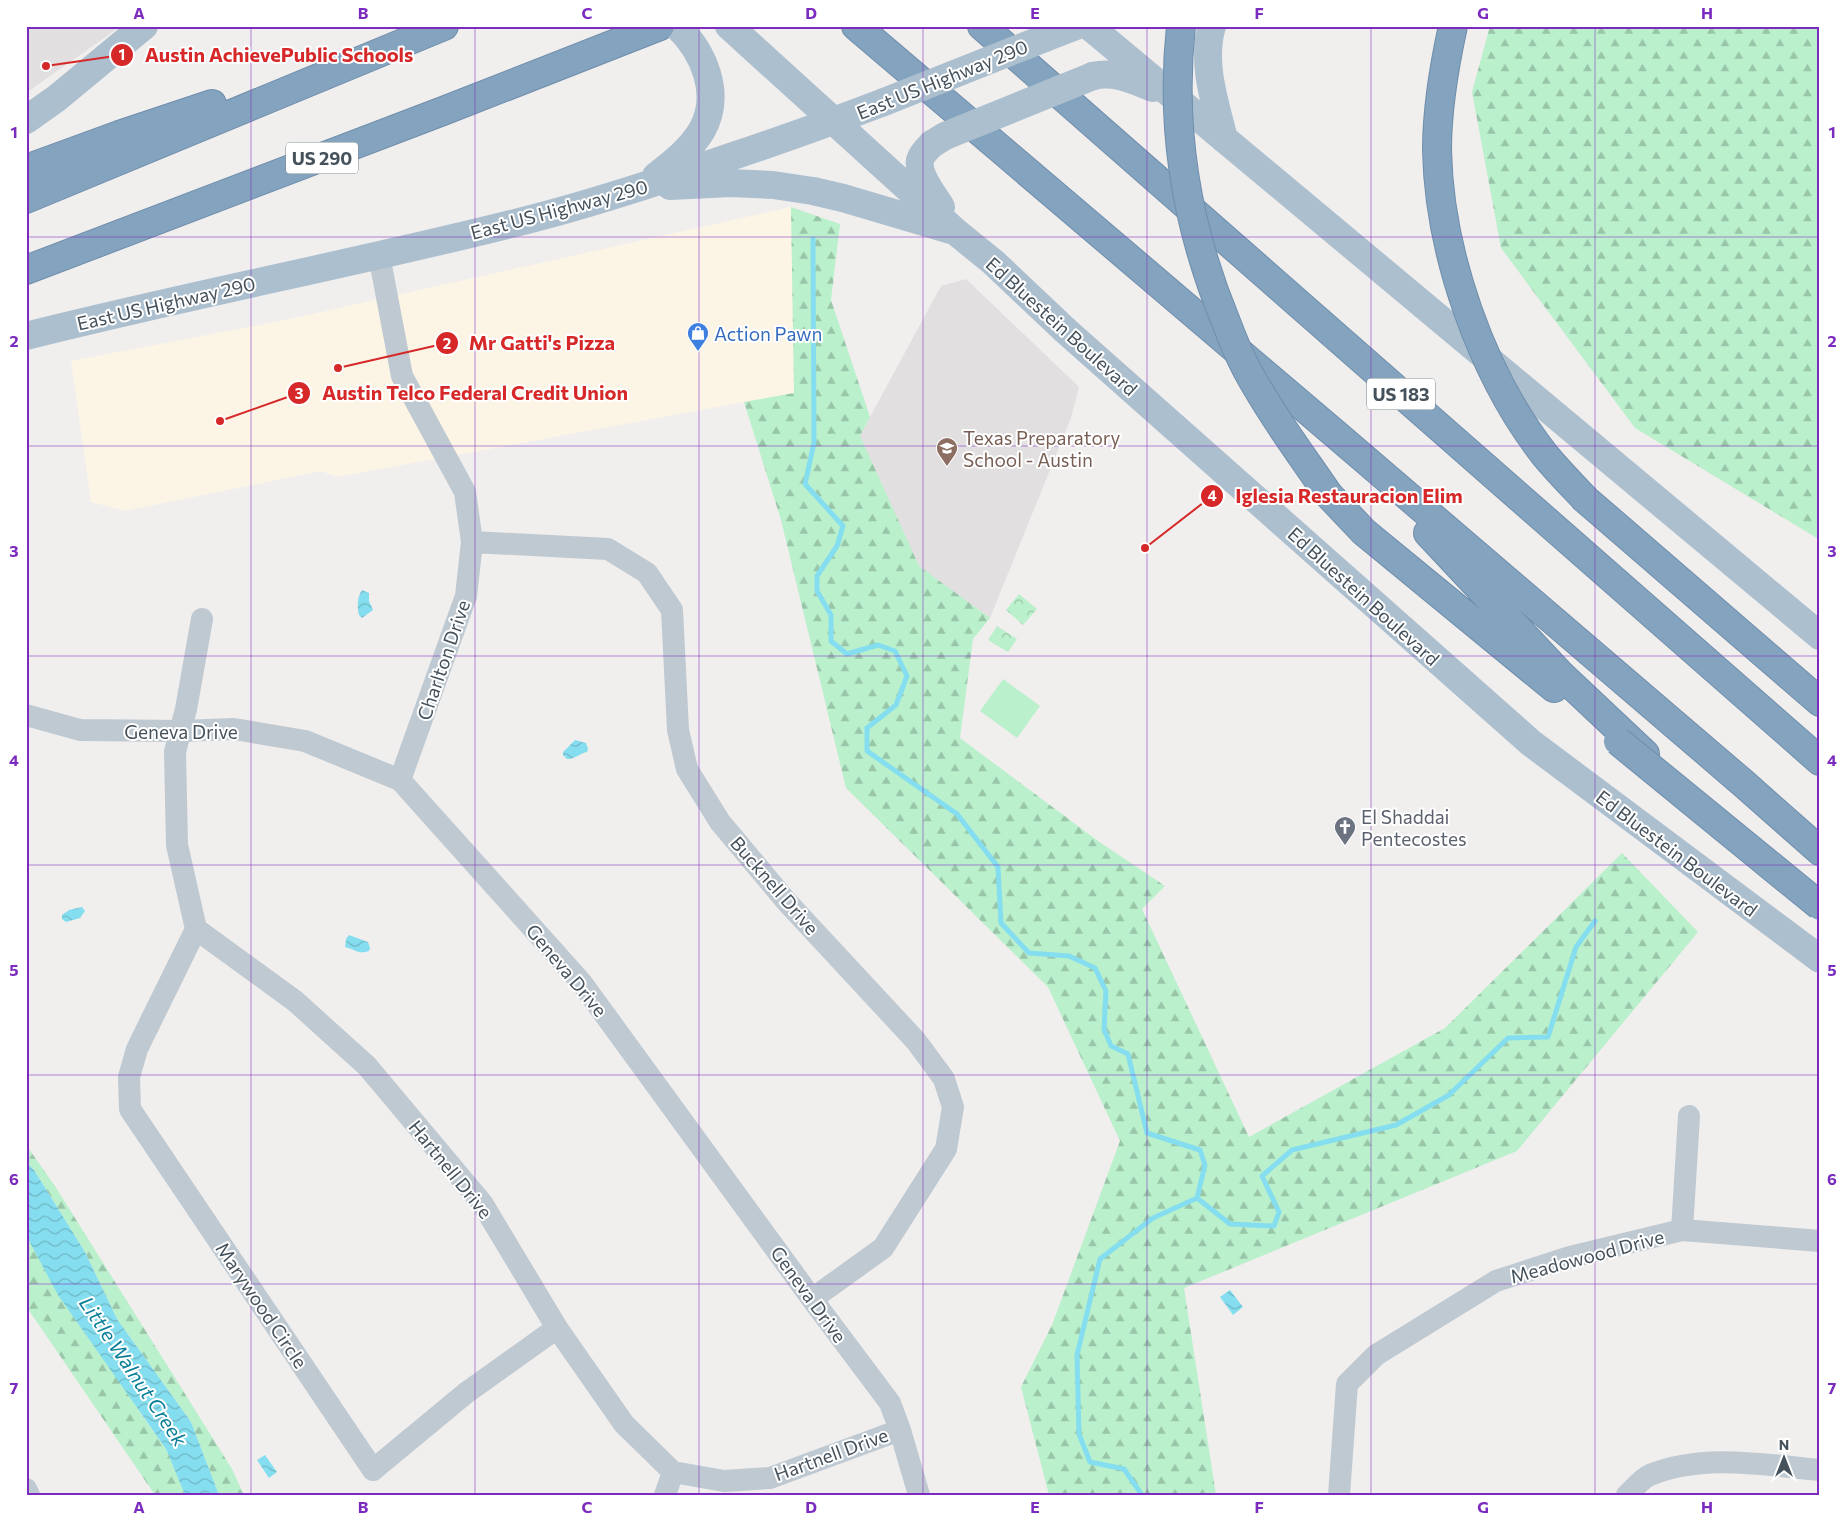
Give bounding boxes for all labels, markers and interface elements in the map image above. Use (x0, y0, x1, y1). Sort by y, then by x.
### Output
text: A (133, 3, 145, 22)
text: B (358, 3, 369, 22)
text: C (582, 3, 593, 22)
text: D (805, 3, 817, 22)
text: E (1030, 3, 1040, 22)
text: F (1254, 3, 1264, 22)
text: G (1477, 3, 1489, 22)
text: H (1701, 3, 1713, 22)
street label: East US Highway 290 (853, 34, 1031, 124)
callout: Austin AchievePublic Schools (110, 37, 423, 72)
text: Austin AchievePublic Schools (145, 42, 413, 66)
text: 1 (119, 45, 125, 63)
text: 1 (10, 122, 18, 141)
text: 1 (1828, 122, 1836, 141)
road number: US 290 (286, 142, 358, 174)
street label: East US Highway 290 (468, 174, 650, 244)
street label: Ed Bluestein Boulevard (982, 252, 1142, 400)
street label: East US Highway 290 (74, 271, 258, 335)
shop icon: Action Pawn (686, 321, 710, 352)
place label: Action Pawn (714, 322, 822, 345)
callout: Mr Gatti's Pizza (434, 326, 626, 361)
text: Mr Gatti's Pizza (469, 330, 615, 354)
text: 2 (9, 331, 19, 350)
text: 2 (1827, 331, 1837, 350)
text: 2 (443, 334, 451, 352)
callout: Austin Telco Federal Credit Union (287, 376, 638, 411)
road number: US 183 (1367, 378, 1435, 409)
text: Austin Telco Federal Credit Union (322, 380, 628, 404)
text: 3 (295, 384, 304, 402)
place label: Texas Preparatory School - Austin (963, 426, 1120, 471)
school or university icon: Texas Preparatory School - Austin (935, 436, 959, 467)
callout: Iglesia Restauracion Elim (1200, 478, 1472, 513)
text: Iglesia Restauracion Elim (1235, 483, 1463, 507)
text: 4 (1207, 486, 1217, 504)
street label: Ed Bluestein Boulevard (1284, 522, 1444, 670)
text: 3 (9, 541, 19, 560)
text: 3 (1827, 541, 1837, 560)
street label: Charlton Drive (412, 597, 474, 723)
street label: Geneva Drive (124, 720, 238, 743)
text: 4 (9, 750, 19, 769)
text: 4 (1827, 750, 1837, 769)
street label: Ed Bluestein Boulevard (1592, 785, 1762, 921)
place label: El Shaddai Pentecostes (1361, 805, 1467, 850)
church icon: El Shaddai Pentecostes (1333, 815, 1357, 846)
street label: Bucknell Drive (726, 831, 824, 939)
street label: Geneva Drive (522, 919, 612, 1021)
text: 5 (9, 960, 19, 979)
text: 5 (1827, 960, 1837, 979)
street label: Hartnell Drive (404, 1115, 498, 1223)
text: 6 (9, 1169, 19, 1188)
text: 6 (1827, 1169, 1837, 1188)
street label: Meadowood Drive (1508, 1224, 1666, 1288)
street label: Marywood Circle (211, 1238, 313, 1372)
street label: Geneva Drive (766, 1241, 852, 1347)
water label: Little Walnut Creek (75, 1292, 194, 1451)
text: 7 (10, 1378, 19, 1397)
text: 7 (1828, 1378, 1837, 1397)
street label: Hartnell Drive (771, 1423, 891, 1485)
north arrow (1758, 1434, 1808, 1484)
text: N (1779, 1436, 1789, 1453)
text: A (133, 1497, 145, 1516)
text: B (358, 1497, 369, 1516)
text: C (582, 1497, 593, 1516)
text: D (805, 1497, 817, 1516)
text: E (1030, 1497, 1040, 1516)
text: F (1254, 1497, 1264, 1516)
text: G (1477, 1497, 1489, 1516)
text: H (1701, 1497, 1713, 1516)

